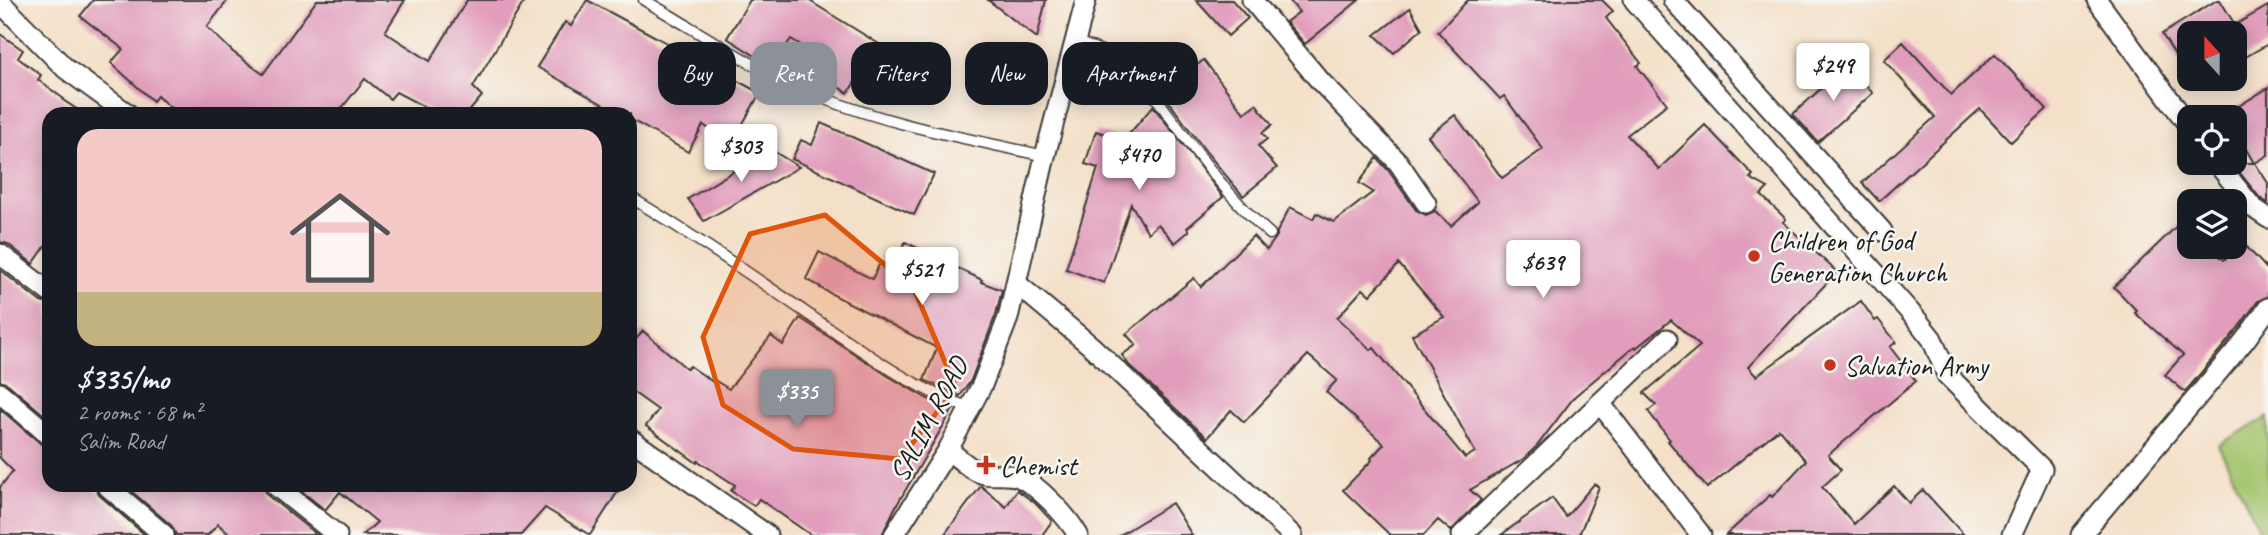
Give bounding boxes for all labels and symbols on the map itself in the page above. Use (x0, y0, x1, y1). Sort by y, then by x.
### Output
north arrow (2177, 21, 2247, 91)
pin: $249 (1792, 43, 1874, 103)
pin: $303 (700, 124, 782, 184)
pin: $470 (1098, 132, 1180, 192)
place label: Children of God Generation Church (1768, 223, 1948, 290)
pin: $639 (1502, 240, 1584, 300)
pin: $521 (881, 247, 963, 307)
marker: Children of God Generation Church (1746, 248, 1762, 264)
place label: Salvation Army (1844, 348, 1990, 383)
street label: SALIM ROAD (881, 349, 977, 488)
marker: Salvation Army (1822, 357, 1838, 373)
pin: $335 (756, 370, 838, 429)
place label: Chemist (1000, 448, 1079, 483)
marker: Chemist (978, 457, 994, 473)

